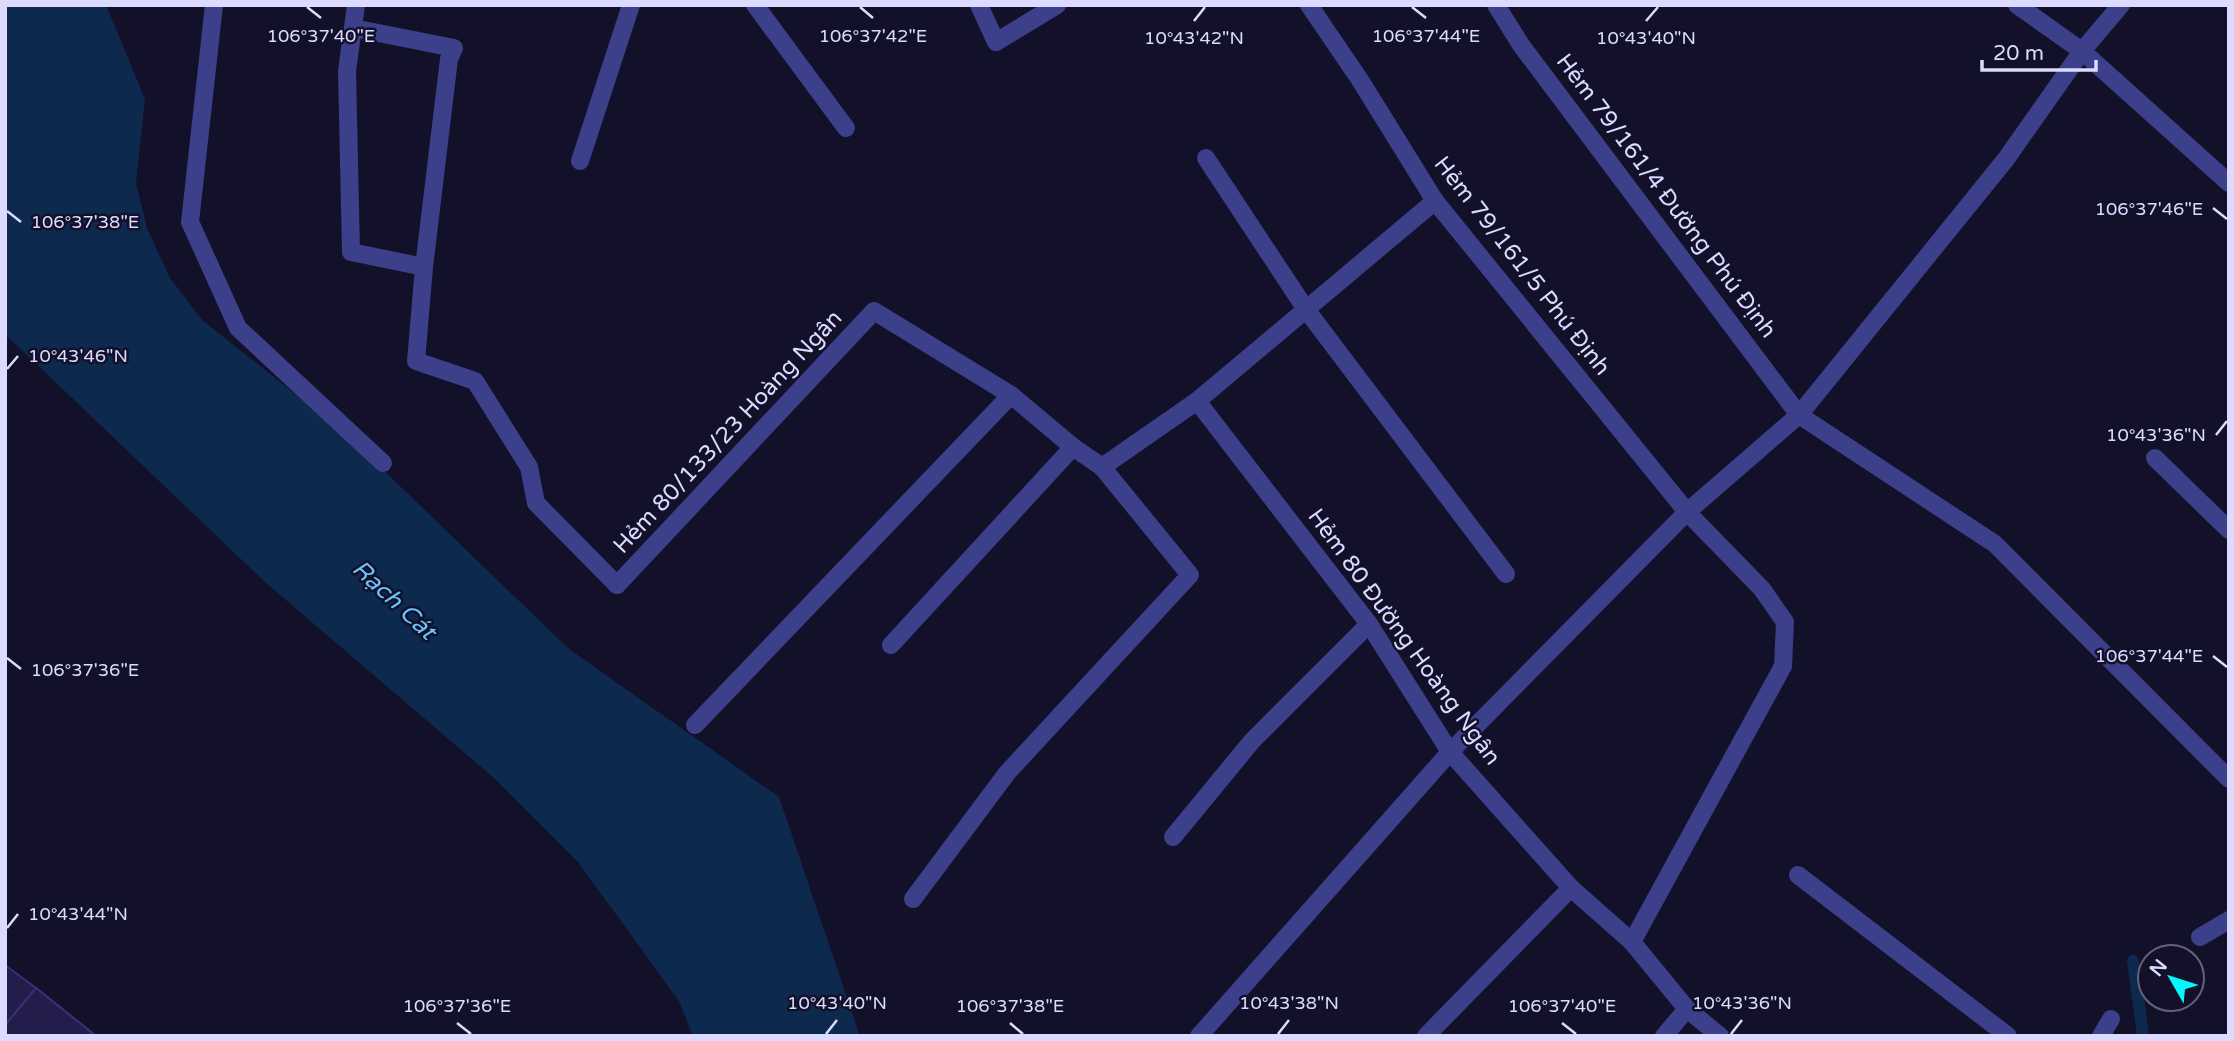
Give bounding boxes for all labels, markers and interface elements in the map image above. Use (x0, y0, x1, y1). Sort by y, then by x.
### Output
text: 106°37'40"E (267, 25, 375, 47)
text: 106°37'42"E (819, 25, 927, 47)
text: 106°37'44"E (1372, 25, 1480, 47)
text: 10°43'42"N (1144, 27, 1244, 49)
text: 10°43'40"N (1596, 27, 1696, 49)
scale bar (1982, 28, 2096, 72)
text: 20 m (1993, 41, 2044, 66)
street label: Hẻm 79/161/4 Đường Phú Định (1550, 48, 1782, 344)
street label: Hẻm 79/161/5 Phú Định (1428, 151, 1616, 381)
text: 106°37'46"E (2095, 198, 2203, 220)
text: 106°37'38"E (31, 211, 139, 233)
street label: Hẻm 80/133/23 Hoàng Ngân (608, 304, 848, 560)
text: 10°43'46"N (28, 345, 128, 367)
text: 10°43'36"N (2106, 424, 2206, 446)
street label: Hẻm 80 Đường Hoàng Ngân (1302, 503, 1506, 771)
water label: Rạch Cát (346, 554, 444, 648)
text: 106°37'44"E (2095, 645, 2203, 667)
text: 106°37'36"E (31, 659, 139, 681)
text: 10°43'44"N (28, 903, 128, 925)
north arrow (2136, 943, 2206, 1013)
text: N (2145, 955, 2172, 981)
text: 10°43'40"N (787, 992, 887, 1014)
text: 10°43'38"N (1239, 992, 1339, 1014)
text: 10°43'36"N (1692, 992, 1792, 1014)
text: 106°37'36"E (403, 995, 511, 1017)
text: 106°37'38"E (956, 995, 1064, 1017)
text: 106°37'40"E (1508, 995, 1616, 1017)

